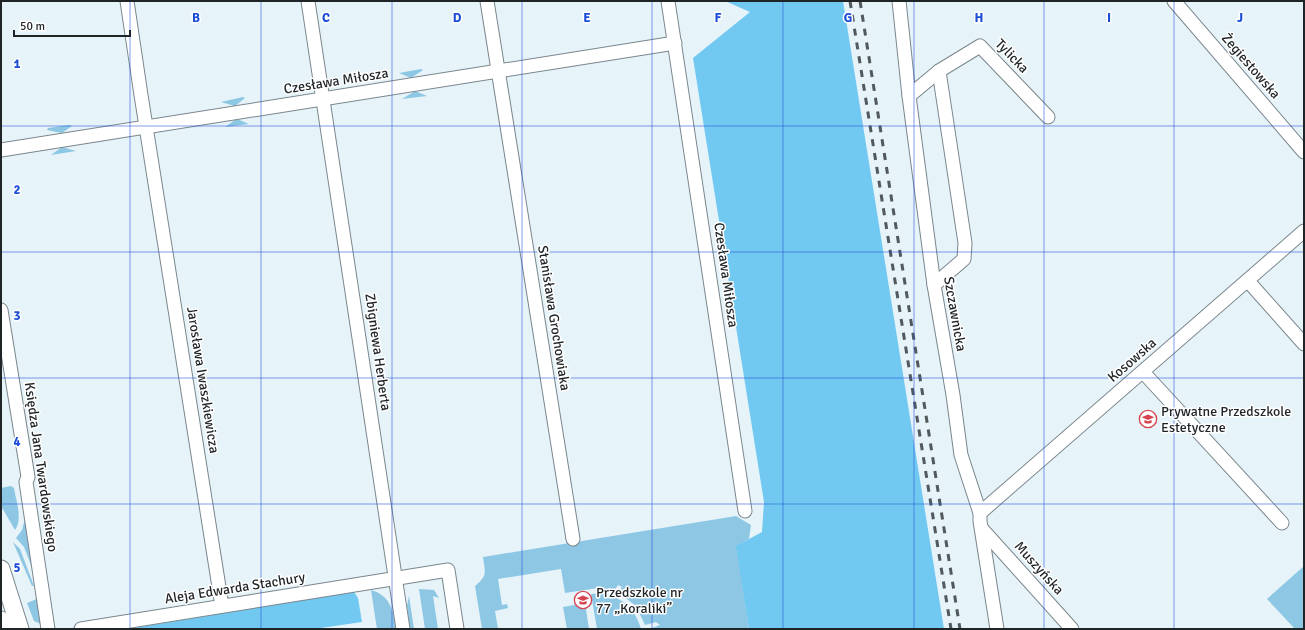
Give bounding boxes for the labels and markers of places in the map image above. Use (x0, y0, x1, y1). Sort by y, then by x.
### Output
place label: Prywatne Przedszkole Estetyczne (1161, 403, 1291, 436)
school or university icon: Prywatne Przedszkole Estetyczne (1138, 409, 1158, 429)
place label: Przedszkole nr 77 „Koraliki” (596, 584, 684, 617)
school or university icon: Przedszkole nr 77 „Koraliki” (573, 590, 593, 610)

